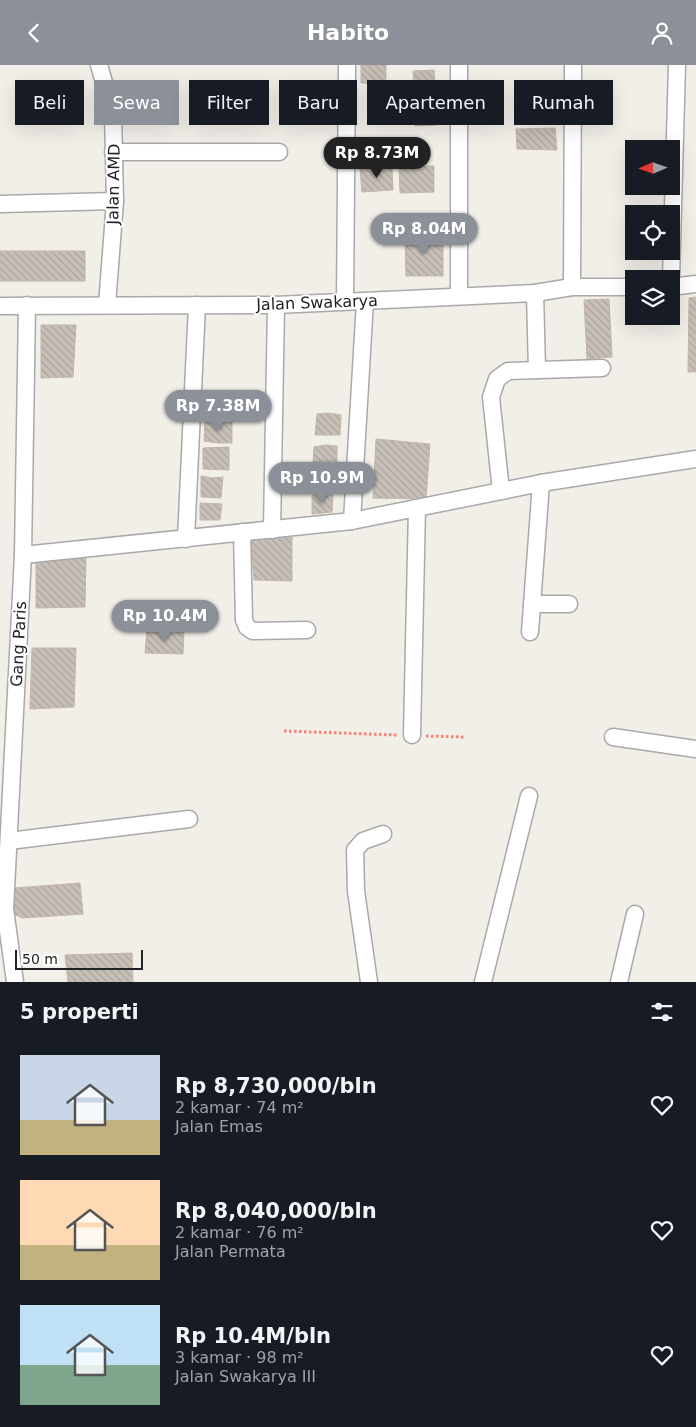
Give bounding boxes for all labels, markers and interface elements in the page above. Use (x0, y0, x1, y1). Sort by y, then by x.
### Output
icon: back (20, 19, 48, 47)
icon: person (648, 19, 676, 47)
text: Habito (307, 20, 389, 45)
chip: Beli (15, 80, 84, 125)
chip: Sewa (94, 80, 179, 125)
chip: Filter (189, 80, 269, 125)
chip: Baru (279, 80, 357, 125)
chip: Apartemen (367, 80, 504, 125)
chip: Rumah (514, 80, 613, 125)
pin: Rp 8.73M (325, 137, 429, 179)
north arrow (625, 140, 680, 195)
map controls (625, 140, 680, 325)
street label: Jalan AMD (103, 143, 124, 226)
text: Rp 8.73M (335, 143, 419, 162)
button: locate (625, 205, 680, 260)
pin: Rp 8.04M (372, 213, 476, 255)
text: Rp 8.04M (382, 219, 466, 238)
button: layers (625, 270, 680, 325)
street label: Jalan Swakarya (255, 291, 378, 314)
pin: Rp 7.38M (166, 389, 270, 432)
text: Rp 7.38M (176, 396, 260, 415)
pin: Rp 10.9M (270, 461, 374, 504)
text: Rp 10.9M (280, 468, 364, 487)
pin: Rp 10.4M (113, 599, 217, 642)
street label: Gang Paris (7, 601, 30, 687)
text: Rp 10.4M (123, 606, 207, 625)
scale bar (15, 947, 142, 970)
text: 50 m (22, 951, 58, 967)
icon: filters (648, 998, 676, 1026)
text: 5 properti (20, 1000, 139, 1024)
text: Rp 8,730,000/bln (175, 1074, 377, 1098)
icon: home (60, 1075, 120, 1135)
icon: heart (648, 1091, 676, 1119)
text: 2 kamar · 74 m² (175, 1098, 304, 1117)
text: Jalan Emas (175, 1117, 263, 1136)
text: Rp 8,040,000/bln (175, 1199, 377, 1223)
icon: home (60, 1200, 120, 1260)
icon: heart (648, 1216, 676, 1244)
text: 2 kamar · 76 m² (175, 1223, 304, 1242)
text: Jalan Permata (175, 1242, 286, 1261)
text: Rp 10.4M/bln (175, 1324, 331, 1348)
icon: home (60, 1325, 120, 1385)
icon: heart (648, 1341, 676, 1369)
text: 3 kamar · 98 m² (175, 1348, 304, 1367)
text: Jalan Swakarya III (175, 1367, 316, 1386)

